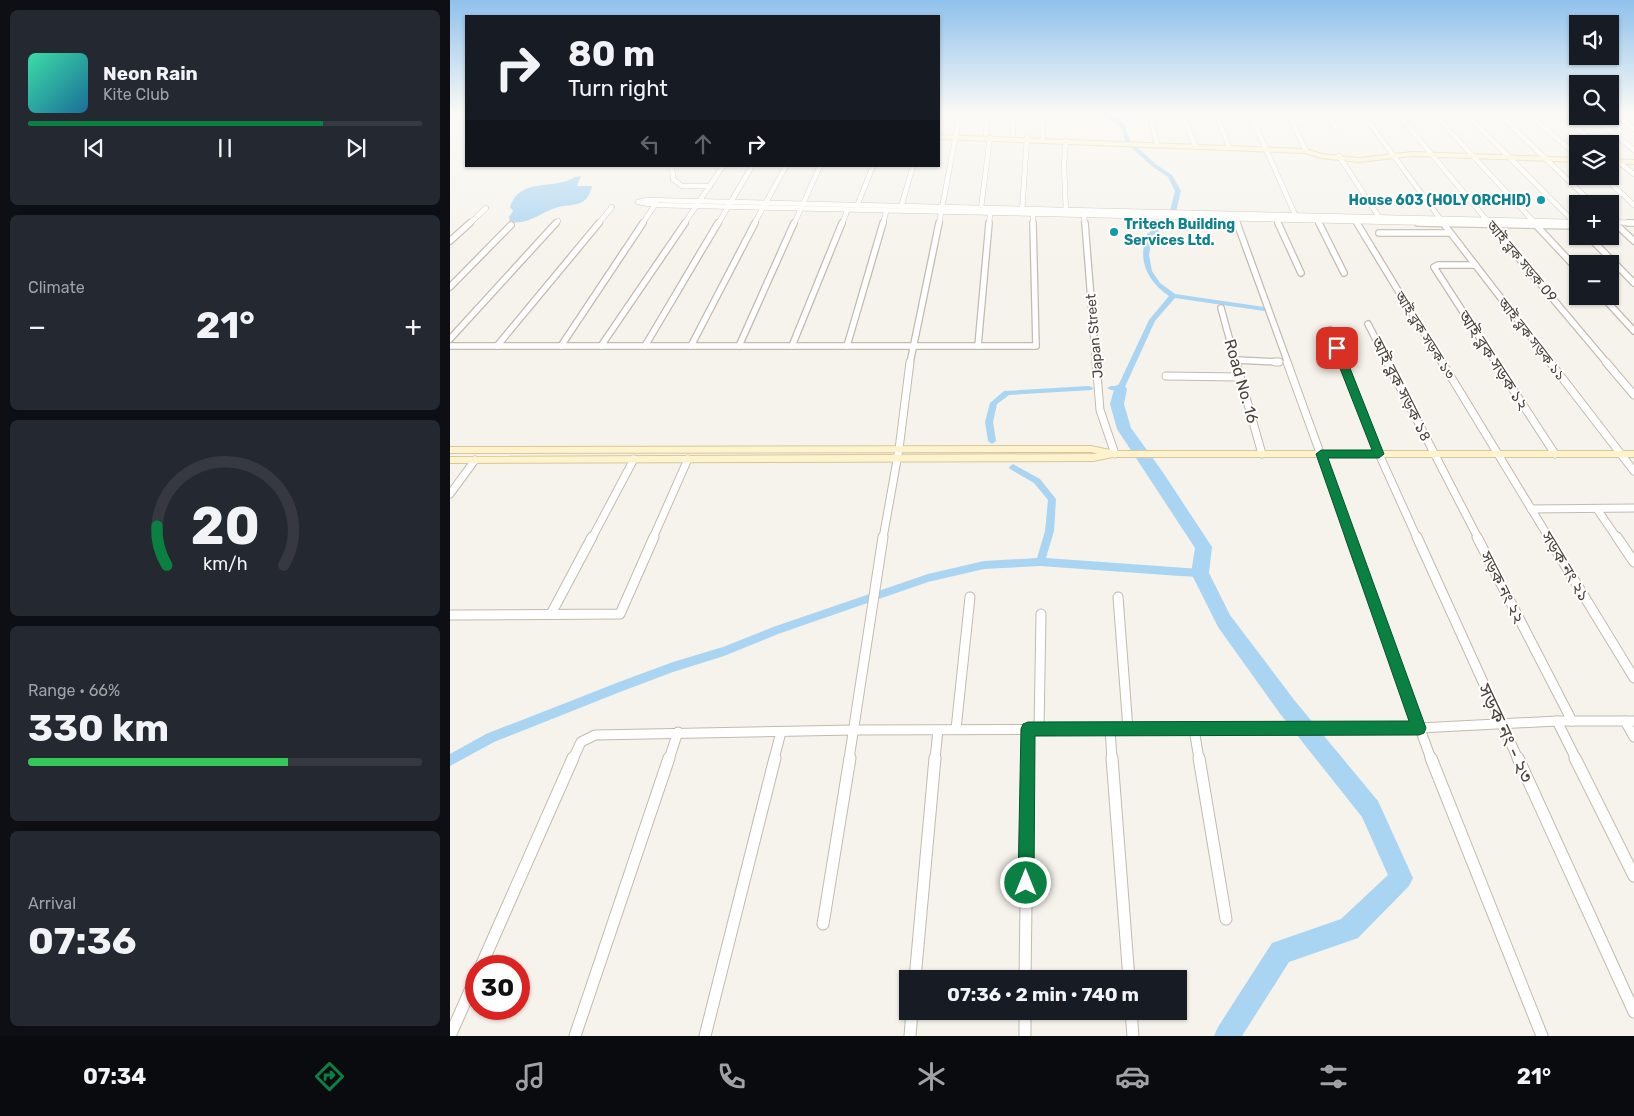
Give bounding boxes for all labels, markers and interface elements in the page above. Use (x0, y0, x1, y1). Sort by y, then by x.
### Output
map controls (1569, 15, 1619, 305)
button: sound (1569, 15, 1619, 65)
text: 80 m (568, 33, 655, 75)
icon: right (485, 35, 550, 100)
text: Neon Rain (103, 62, 198, 85)
text: Turn right (568, 75, 668, 102)
button: search (1569, 75, 1619, 125)
text: Kite Club (103, 85, 169, 104)
icon: left (636, 130, 664, 158)
icon: ahead (689, 130, 717, 158)
icon: right (742, 130, 770, 158)
icon: previous (80, 134, 108, 162)
icon: pause (211, 134, 239, 162)
icon: next (342, 134, 370, 162)
button: layers (1569, 135, 1619, 185)
place label: House 603 (HOLY ORCHID) (1349, 192, 1531, 209)
marker: House 603 (HOLY ORCHID) (1535, 194, 1547, 206)
button: + (1569, 195, 1619, 245)
place label: Tritech Building Services Ltd. (1124, 216, 1235, 249)
street label: আই ব্লক সড়ক 09 (1482, 217, 1560, 305)
marker: Tritech Building Services Ltd. (1108, 226, 1120, 238)
button: − (1569, 255, 1619, 305)
text: Climate (28, 278, 85, 297)
street label: আই ব্লক সড়ক ১৩ (1390, 287, 1458, 382)
street label: Japan Street (1082, 292, 1107, 379)
street label: আই ব্লক সড়ক ১১ (1493, 294, 1569, 384)
text: 21° (196, 302, 255, 348)
street label: আই ব্লক সড়ক ১২ (1454, 306, 1533, 414)
text: − (28, 310, 46, 343)
text: + (405, 310, 422, 343)
pin (1316, 327, 1358, 369)
street label: আই ব্লক সড়ক ১৪ (1367, 333, 1436, 444)
icon: arrive (1323, 334, 1351, 362)
street label: Road No. 16 (1220, 337, 1263, 426)
text: 20 (190, 495, 260, 557)
street label: সড়ক নং ২১ (1537, 527, 1594, 604)
street label: সড়ক নং ২২ (1476, 547, 1529, 627)
text: km/h (203, 553, 247, 574)
street label: সড়ক নং - ২৩ (1472, 679, 1538, 786)
text: Range · 66% (28, 681, 120, 700)
text: 330 km (28, 705, 169, 751)
position arrow (999, 856, 1051, 908)
text: Arrival (28, 894, 76, 913)
text: 07:36 (28, 918, 137, 964)
speed limit sign: 30 (465, 955, 530, 1020)
text: 07:36 · 2 min · 740 m (947, 983, 1139, 1006)
icon: directions (312, 1059, 347, 1094)
icon: music (513, 1059, 548, 1094)
icon: phone (714, 1059, 749, 1094)
icon: climate (914, 1059, 949, 1094)
icon: car (1115, 1059, 1150, 1094)
icon: filters (1316, 1059, 1351, 1094)
text: 07:34 (83, 1063, 146, 1090)
text: 21° (1517, 1063, 1551, 1090)

